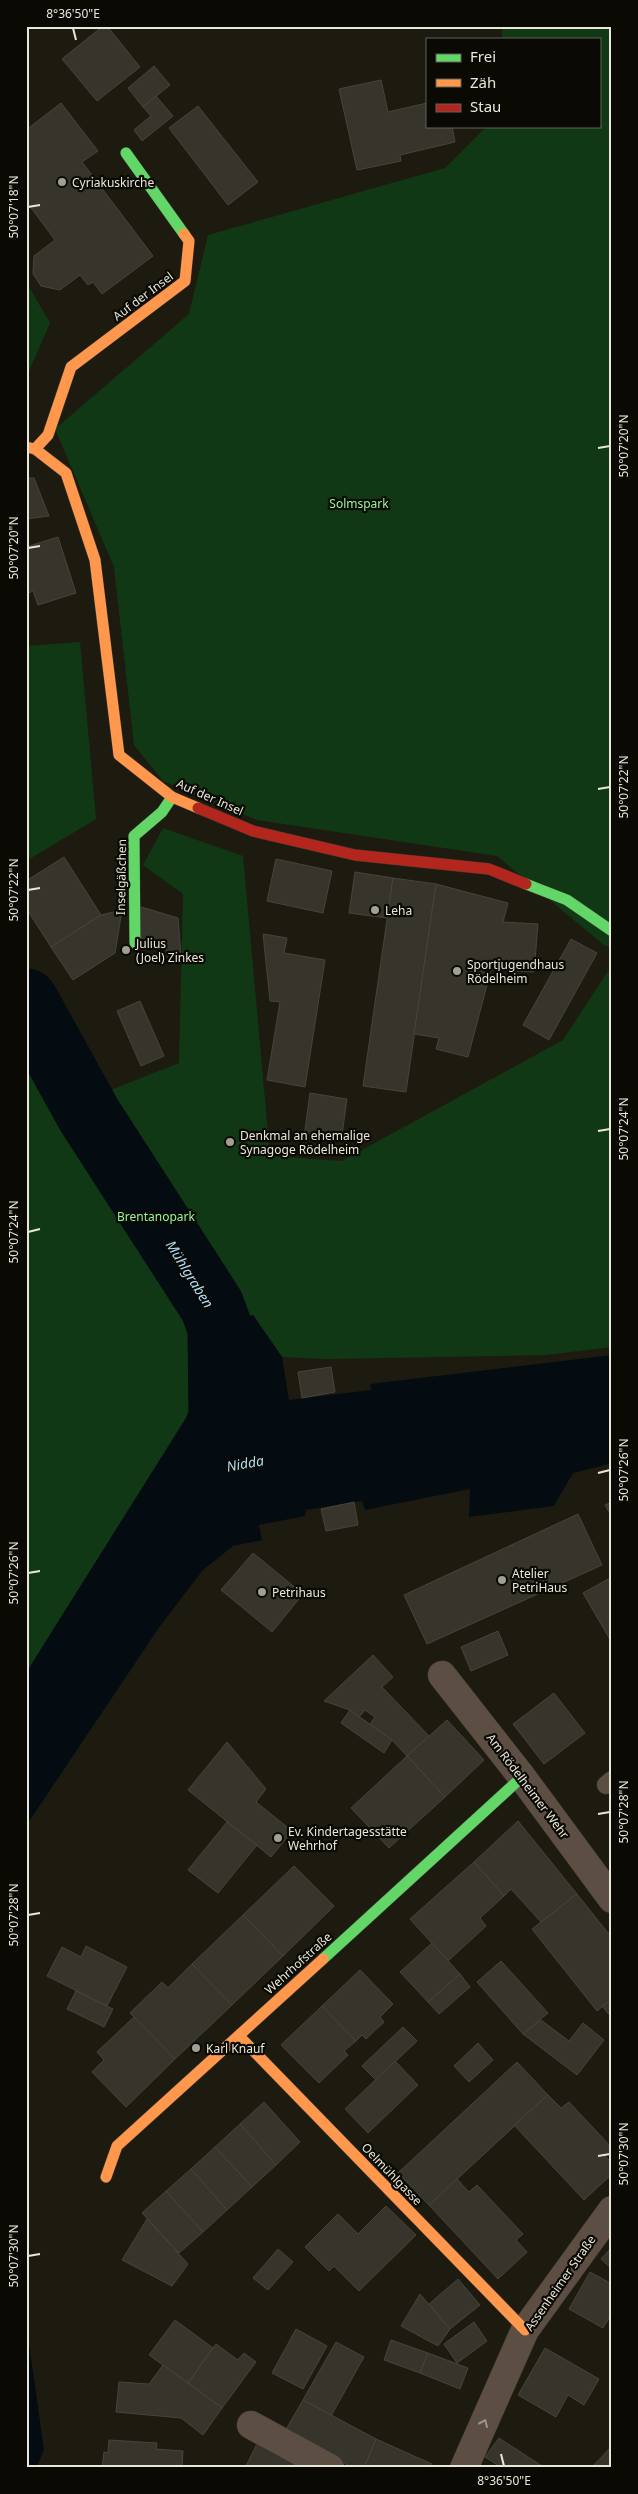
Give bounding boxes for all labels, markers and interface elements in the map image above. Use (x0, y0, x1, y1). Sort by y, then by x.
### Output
text: 8°36'50"E (46, 5, 100, 22)
legend (426, 38, 600, 128)
text: Frei (470, 46, 496, 66)
text: Zäh (470, 72, 496, 92)
text: Stau (470, 96, 501, 116)
place label: Cyriakuskirche (72, 174, 154, 191)
text: 50°07'18"N (5, 175, 22, 239)
marker: Cyriakuskirche (56, 176, 68, 188)
street label: Auf der Insel (109, 268, 177, 324)
text: 50°07'20"N (615, 414, 632, 478)
park label: Solmspark (329, 495, 389, 512)
text: 50°07'20"N (5, 516, 22, 580)
text: 50°07'22"N (615, 755, 632, 819)
street label: Auf der Insel (174, 775, 246, 819)
street label: Inselgäßchen (112, 839, 130, 915)
text: 50°07'22"N (5, 858, 22, 922)
place label: Leha (385, 902, 412, 919)
marker: Leha (369, 904, 381, 916)
place label: Julius (Joel) Zinkes (135, 935, 204, 966)
marker: Julius (Joel) Zinkes (120, 944, 132, 956)
place label: Sportjugendhaus Rödelheim (467, 956, 565, 987)
marker: Sportjugendhaus Rödelheim (451, 965, 463, 977)
text: 50°07'24"N (615, 1097, 632, 1161)
place label: Denkmal an ehemalige Synagoge Rödelheim (240, 1127, 370, 1158)
marker: Denkmal an ehemalige Synagoge Rödelheim (224, 1136, 236, 1148)
text: 50°07'24"N (5, 1200, 22, 1264)
park label: Brentanopark (117, 1208, 196, 1225)
water label: Mühlgraben (162, 1237, 218, 1311)
text: 50°07'26"N (615, 1438, 632, 1502)
water label: Nidda (225, 1450, 265, 1476)
text: 50°07'26"N (5, 1541, 22, 1605)
place label: Atelier PetriHaus (512, 1565, 567, 1596)
marker: Atelier PetriHaus (496, 1574, 508, 1586)
place label: Petrihaus (272, 1584, 326, 1601)
marker: Petrihaus (256, 1586, 268, 1598)
street label: Am Rödelheimer Wehr (483, 1730, 573, 1842)
text: 50°07'28"N (615, 1780, 632, 1844)
place label: Ev. Kindertagesstätte Wehrhof (288, 1823, 407, 1854)
marker: Ev. Kindertagesstätte Wehrhof (272, 1832, 284, 1844)
text: 50°07'28"N (5, 1883, 22, 1947)
street label: Wehrhofstraße (261, 1928, 335, 1998)
place label: Karl Knauf (206, 2040, 265, 2057)
marker: Karl Knauf (190, 2042, 202, 2054)
text: 50°07'30"N (615, 2122, 632, 2186)
street label: Oelmühlgasse (358, 2139, 426, 2209)
text: 50°07'30"N (5, 2224, 22, 2288)
street label: Assenheimer Straße (521, 2231, 600, 2334)
one-way arrow (477, 2419, 488, 2428)
text: 8°36'50"E (477, 2472, 531, 2489)

